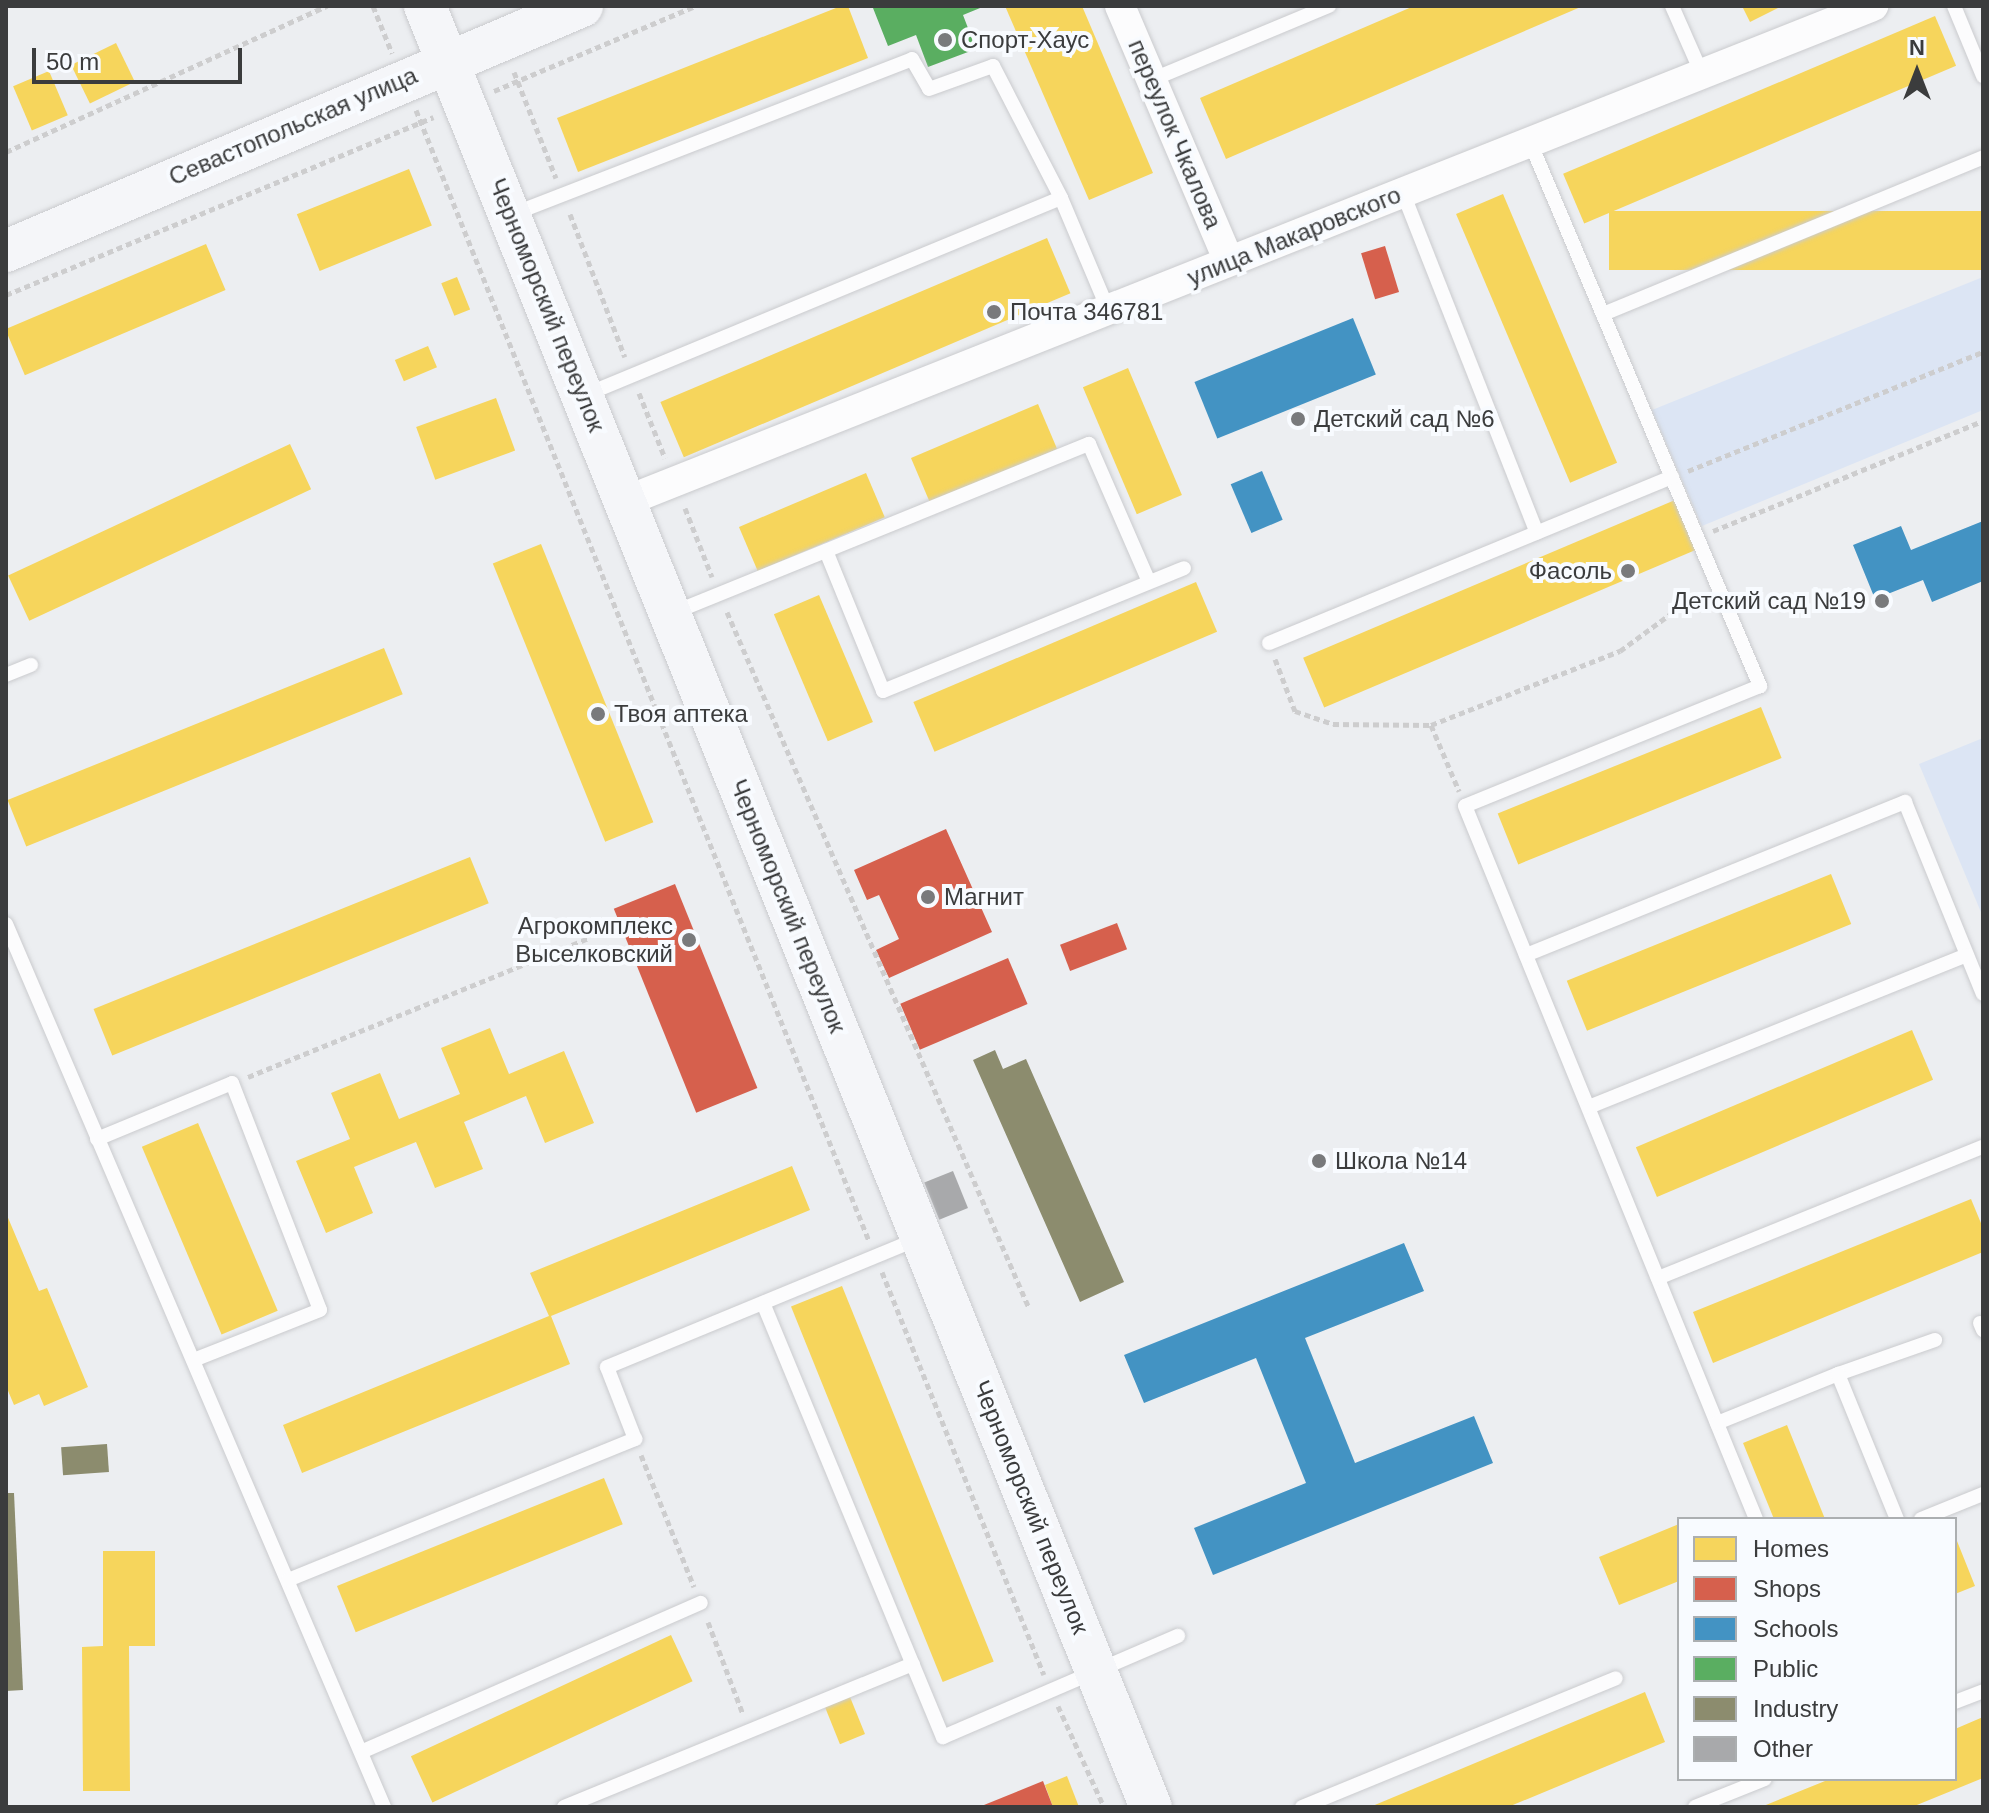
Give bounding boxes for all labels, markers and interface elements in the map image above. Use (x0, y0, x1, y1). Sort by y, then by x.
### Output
place label: Спорт-Хаус (961, 26, 1089, 54)
marker: Спорт-Хаус (936, 31, 954, 49)
scale bar (36, 32, 246, 82)
north arrow (1877, 32, 1957, 112)
street label: переулок Чкалова (1122, 35, 1228, 233)
text: N (1909, 35, 1925, 60)
text: 50 m (46, 48, 99, 75)
street label: Севастопольская улица (165, 61, 421, 191)
street label: Черноморский переулок (483, 174, 611, 436)
street label: улица Макаровского (1183, 180, 1405, 292)
place label: Почта 346781 (1010, 298, 1163, 326)
marker: Почта 346781 (985, 303, 1003, 321)
place label: Детский сад №6 (1314, 405, 1495, 433)
marker: Детский сад №6 (1289, 410, 1307, 428)
place label: Фасоль (1529, 557, 1612, 585)
marker: Фасоль (1619, 562, 1637, 580)
place label: Детский сад №19 (1672, 587, 1866, 615)
marker: Детский сад №19 (1873, 592, 1891, 610)
place label: Твоя аптека (614, 700, 748, 728)
marker: Твоя аптека (589, 705, 607, 723)
street label: Черноморский переулок (724, 775, 852, 1037)
place label: Магнит (944, 883, 1024, 911)
marker: Магнит (919, 888, 937, 906)
place label: Агрокомплекс Выселковский (515, 912, 673, 968)
marker: Агрокомплекс Выселковский (680, 931, 698, 949)
place label: Школа №14 (1335, 1147, 1467, 1175)
marker: Школа №14 (1310, 1152, 1328, 1170)
street label: Черноморский переулок (967, 1376, 1095, 1638)
legend (1677, 1517, 1957, 1781)
text: Homes (1753, 1535, 1829, 1562)
text: Shops (1753, 1575, 1821, 1602)
text: Schools (1753, 1615, 1838, 1642)
text: Public (1753, 1655, 1818, 1682)
text: Industry (1753, 1695, 1838, 1722)
text: Other (1753, 1735, 1813, 1762)

